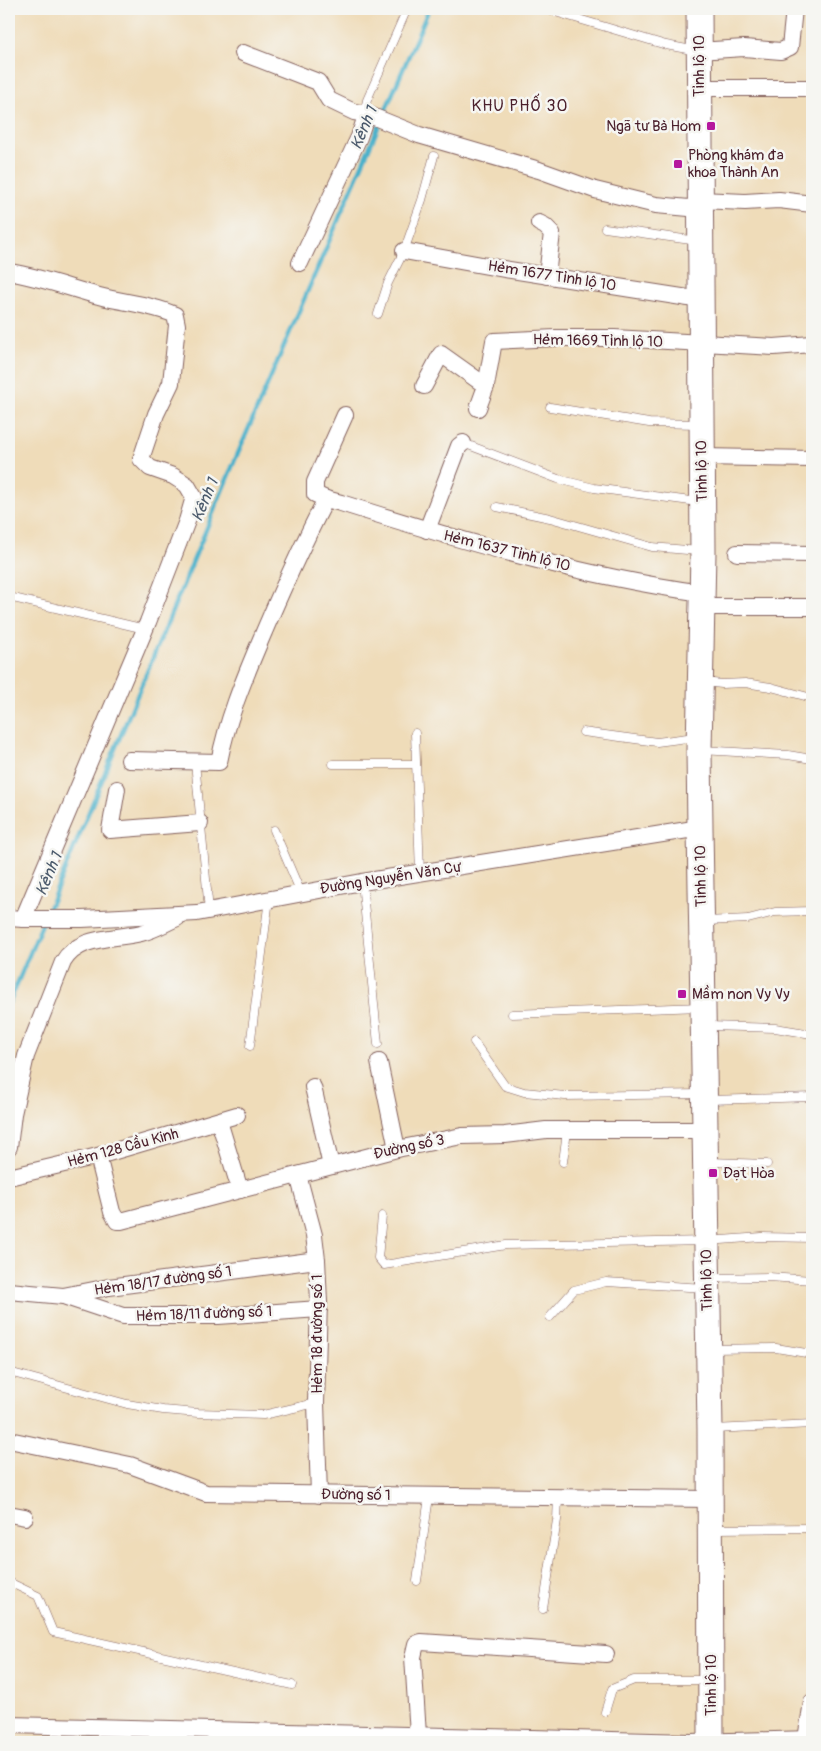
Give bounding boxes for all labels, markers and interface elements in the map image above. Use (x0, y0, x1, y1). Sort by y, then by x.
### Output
street label: Tỉnh lộ 10 (690, 35, 709, 97)
district label: KHU PHỐ 30 (472, 93, 568, 116)
water label: Kênh 1 (346, 102, 383, 152)
place label: Ngã tư Bà Hom (606, 117, 701, 136)
marker: Ngã tư Bà Hom (705, 120, 717, 132)
place label: Phòng khám đa khoa Thành An (688, 146, 784, 182)
marker: Phòng khám đa khoa Thành An (672, 158, 684, 170)
street label: Hẻm 1677 Tỉnh lộ 10 (487, 256, 617, 296)
street label: Hẻm 1669 Tỉnh lộ 10 (533, 330, 663, 352)
street label: Tỉnh lộ 10 (692, 440, 712, 502)
water label: Kênh 1 (187, 474, 224, 524)
street label: Hẻm 1637 Tỉnh lộ 10 (442, 526, 572, 576)
street label: Tỉnh lộ 10 (691, 845, 711, 907)
water label: Kênh 1 (31, 848, 68, 898)
street label: Đường Nguyễn Văn Cự (318, 857, 464, 899)
place label: Mầm non Vy Vy (692, 984, 790, 1004)
marker: Mầm non Vy Vy (676, 988, 688, 1000)
street label: Hẻm 128 Cầu Kinh (65, 1123, 181, 1172)
street label: Đường số 3 (372, 1130, 446, 1164)
place label: Đạt Hòa (723, 1164, 775, 1183)
marker: Đạt Hòa (707, 1167, 719, 1179)
street label: Tỉnh lộ 10 (697, 1249, 717, 1311)
street label: Hẻm 18/17 đường số 1 (93, 1262, 233, 1300)
street label: Hẻm 18 đường số 1 (308, 1274, 327, 1394)
street label: Hẻm 18/11 đường số 1 (135, 1302, 273, 1326)
street label: Đường số 1 (321, 1485, 391, 1505)
street label: Tỉnh lộ 10 (702, 1654, 721, 1716)

